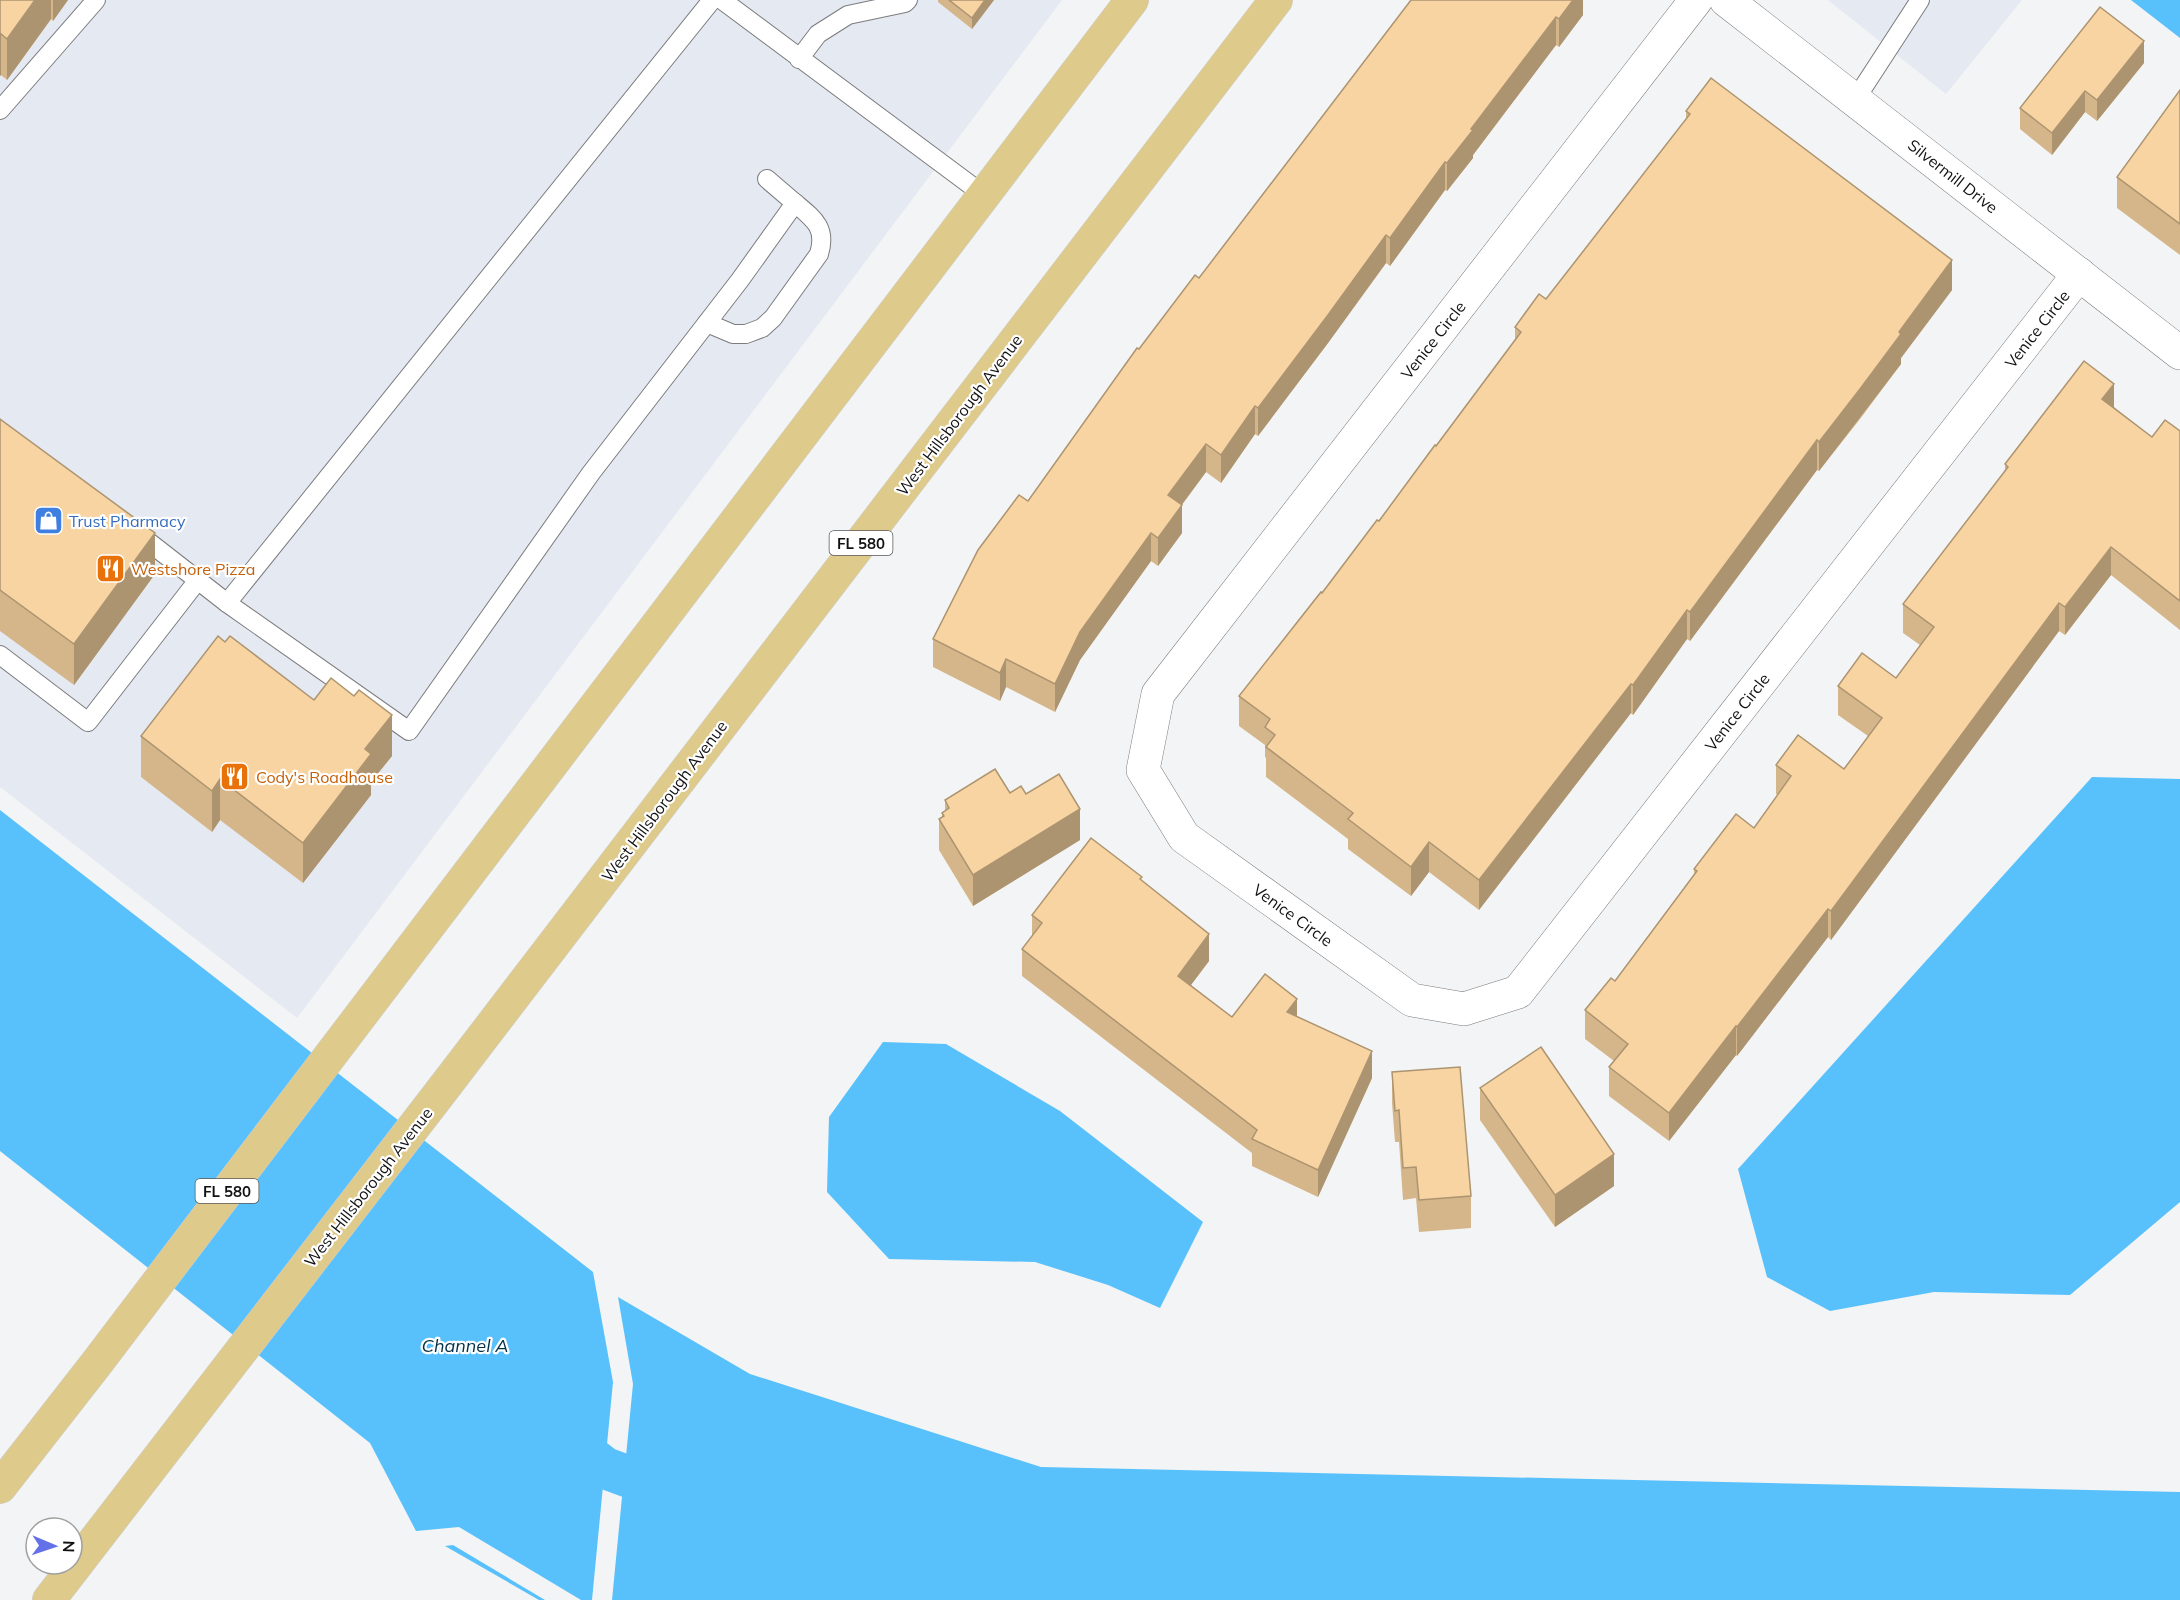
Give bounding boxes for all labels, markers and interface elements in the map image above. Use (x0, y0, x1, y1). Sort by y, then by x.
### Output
street label: Silvermill Drive (1904, 135, 2002, 217)
street label: Venice Circle (2000, 286, 2074, 372)
street label: Venice Circle (1396, 297, 1470, 383)
street label: West Hillsborough Avenue (892, 330, 1026, 500)
shop icon: Trust Pharmacy (32, 505, 64, 537)
place label: Trust Pharmacy (69, 511, 186, 531)
road number: FL 580 (830, 531, 892, 555)
restaurant icon: Westshore Pizza (94, 553, 126, 585)
place label: Westshore Pizza (131, 559, 255, 579)
street label: Venice Circle (1700, 669, 1774, 755)
street label: West Hillsborough Avenue (597, 716, 731, 886)
restaurant icon: Cody's Roadhouse (219, 761, 251, 793)
place label: Cody's Roadhouse (256, 767, 393, 787)
street label: Venice Circle (1249, 879, 1337, 951)
street label: West Hillsborough Avenue (300, 1103, 436, 1271)
road number: FL 580 (196, 1179, 258, 1203)
water label: Channel A (422, 1334, 508, 1357)
north arrow (24, 1516, 84, 1576)
text: N (59, 1540, 79, 1553)

